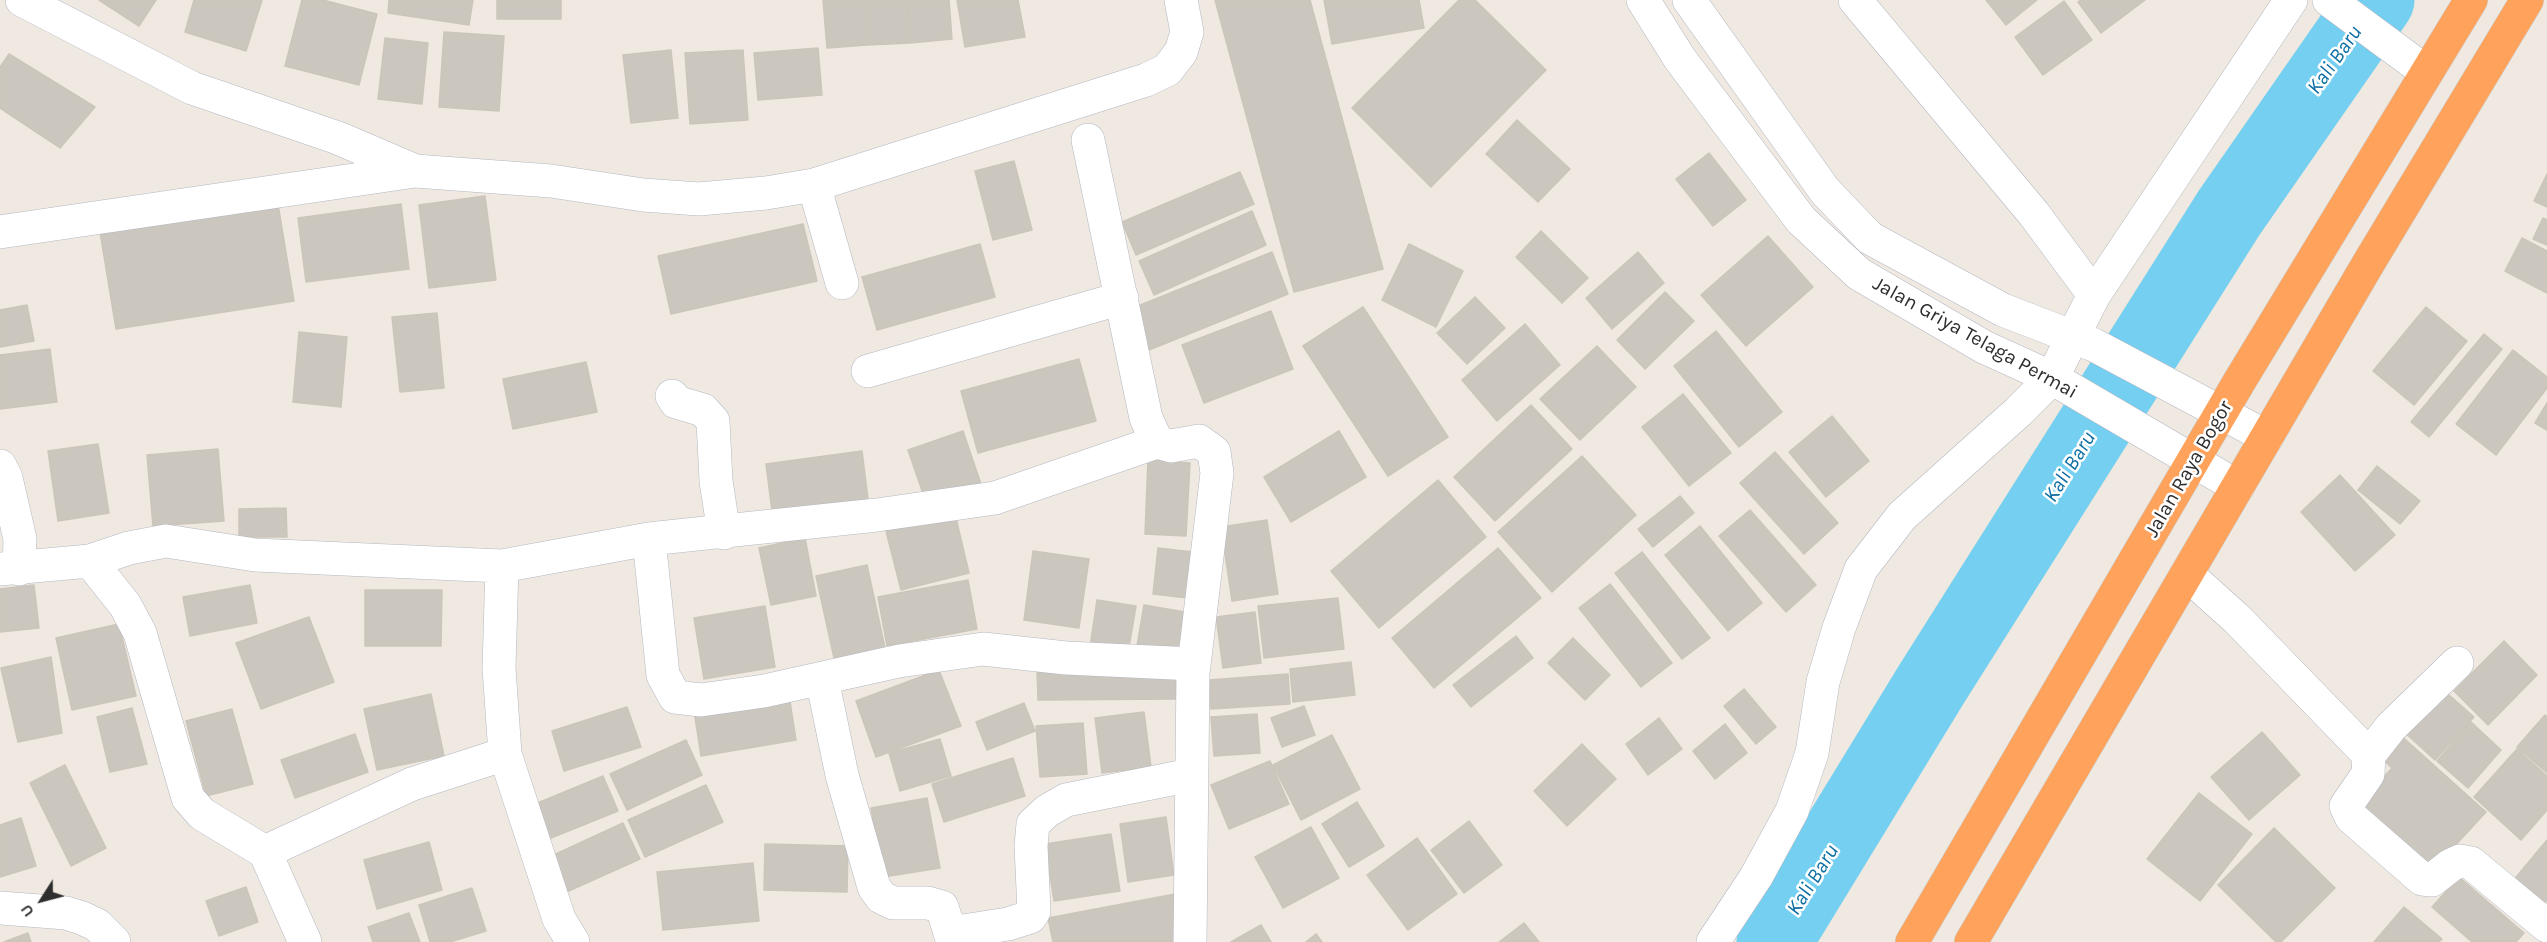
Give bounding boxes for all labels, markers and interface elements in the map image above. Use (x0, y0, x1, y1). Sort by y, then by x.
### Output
water label: Kali Baru (2302, 21, 2368, 99)
street label: Jalan Griya Telaga Permai (1868, 272, 2082, 404)
street label: Jalan Raya Bogor (2140, 396, 2238, 542)
water label: Kali Baru (2039, 427, 2101, 507)
water label: Kali Baru (1782, 840, 1844, 920)
north arrow (12, 870, 72, 930)
text: U (16, 901, 38, 921)

